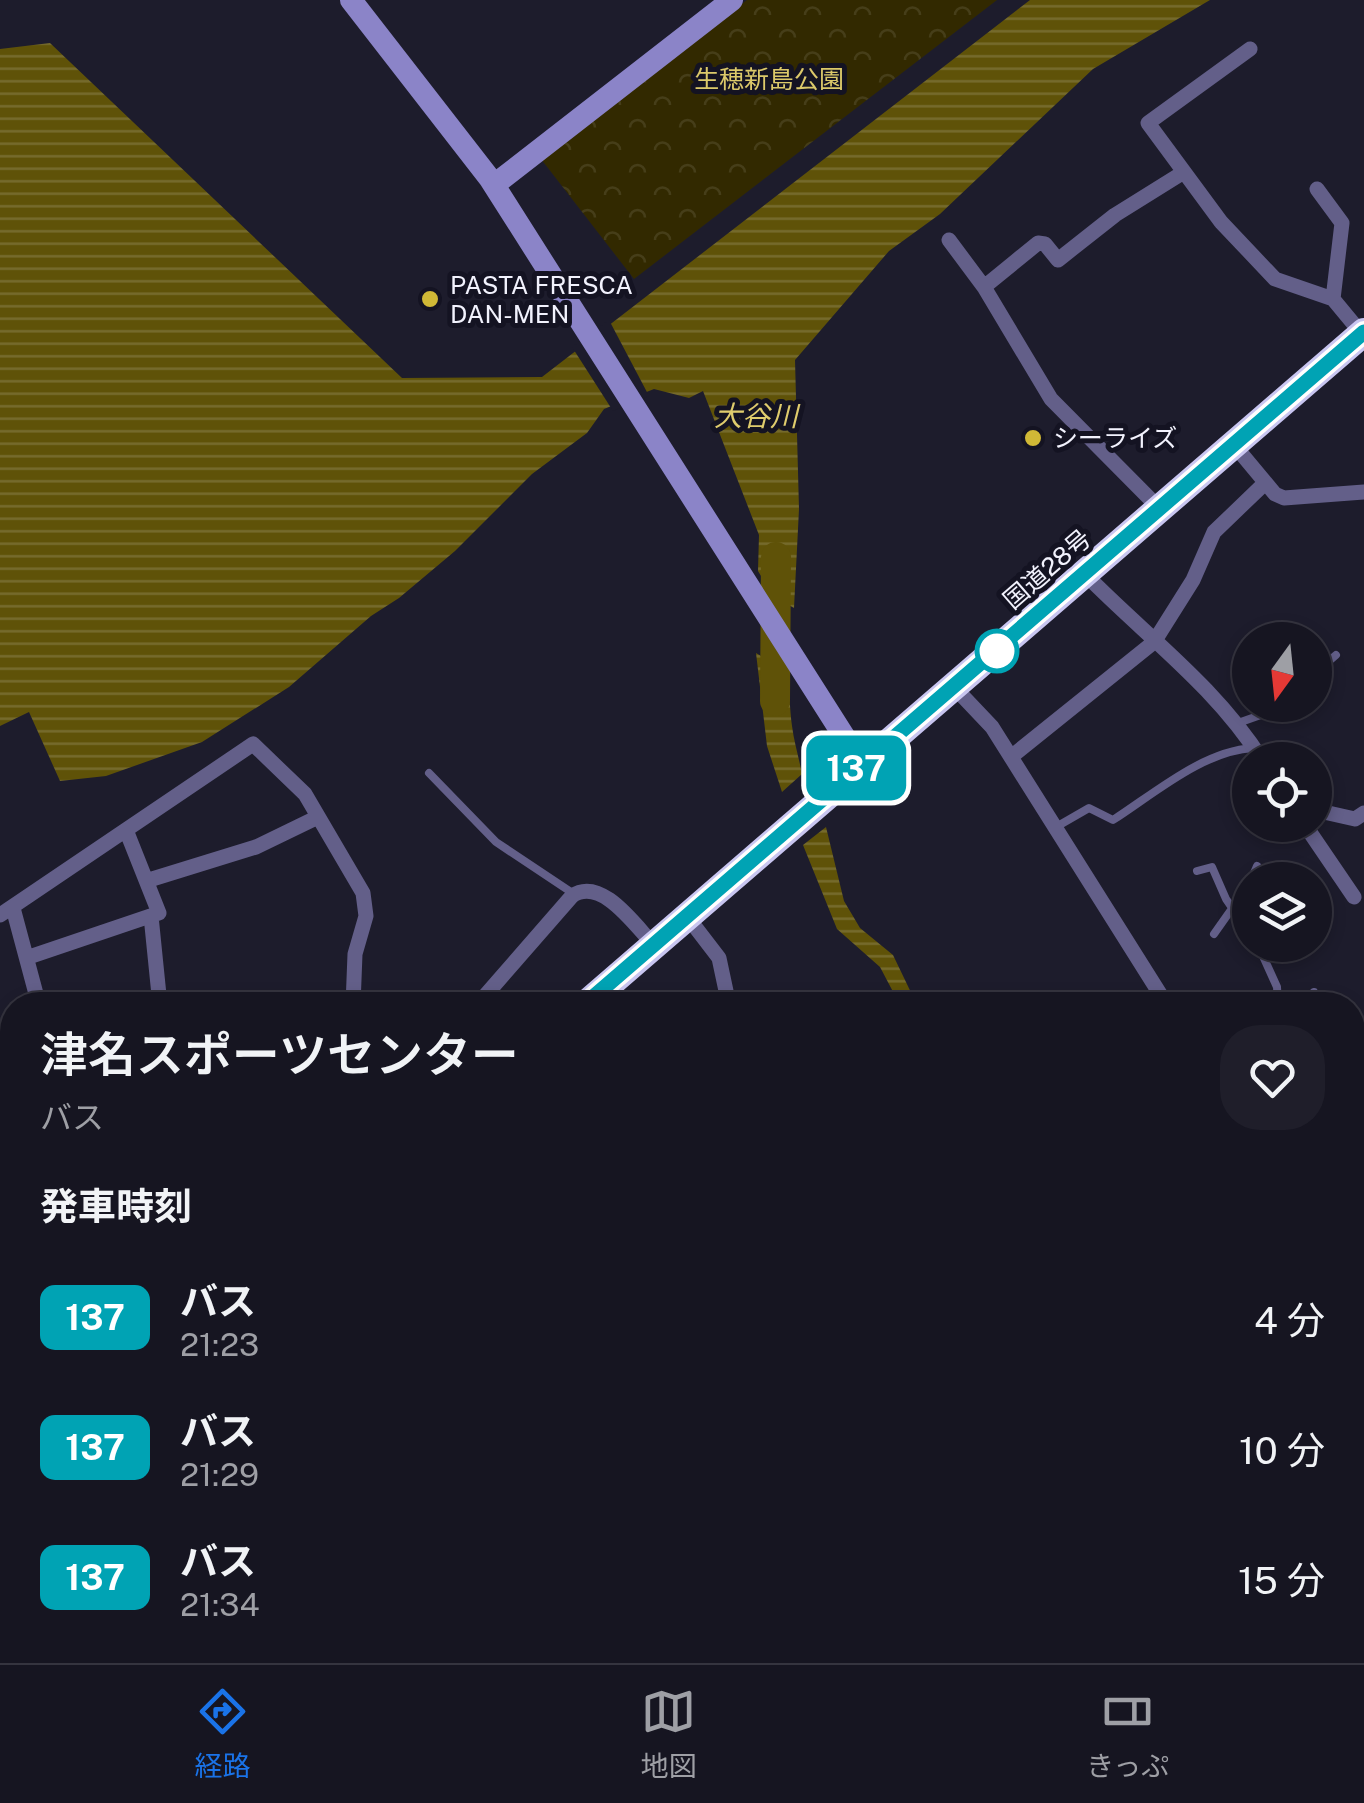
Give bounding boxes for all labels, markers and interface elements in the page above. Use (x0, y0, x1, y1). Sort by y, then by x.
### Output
park label: 生穂新島公園 (694, 64, 844, 94)
place label: PASTA FRESCA DAN-MEN (450, 270, 633, 329)
marker: PASTA FRESCA DAN-MEN (419, 288, 441, 310)
water label: 大谷川 (714, 399, 801, 432)
place label: シーライズ (1053, 423, 1177, 453)
marker: シーライズ (1022, 427, 1044, 449)
street label: 国道28号 (997, 523, 1097, 615)
north arrow (1232, 622, 1332, 722)
map controls (1232, 622, 1332, 962)
unlabelled marker (976, 630, 1018, 672)
line badge: 137 (798, 736, 914, 800)
button: locate (1232, 742, 1332, 842)
text: 137 (826, 748, 886, 789)
button: layers (1232, 862, 1332, 962)
button: heart (1220, 1025, 1325, 1130)
text: 津名スポーツセンター (40, 1026, 519, 1083)
text: バス (40, 1099, 104, 1136)
text: 発車時刻 (40, 1184, 192, 1229)
text: バス (180, 1279, 256, 1324)
text: 137 (65, 1297, 125, 1338)
text: 4 分 (1254, 1298, 1325, 1343)
text: 21:23 (180, 1326, 259, 1363)
text: バス (180, 1409, 256, 1454)
text: 137 (65, 1427, 125, 1468)
text: 10 分 (1239, 1428, 1325, 1473)
text: 21:29 (180, 1456, 259, 1493)
text: バス (180, 1539, 256, 1584)
text: 137 (65, 1557, 125, 1598)
text: 15 分 (1238, 1558, 1325, 1603)
text: 21:34 (180, 1586, 260, 1623)
tab: 経路 (195, 1684, 251, 1784)
tab: 地図 (641, 1684, 697, 1784)
tab: きっぷ (1086, 1684, 1169, 1784)

